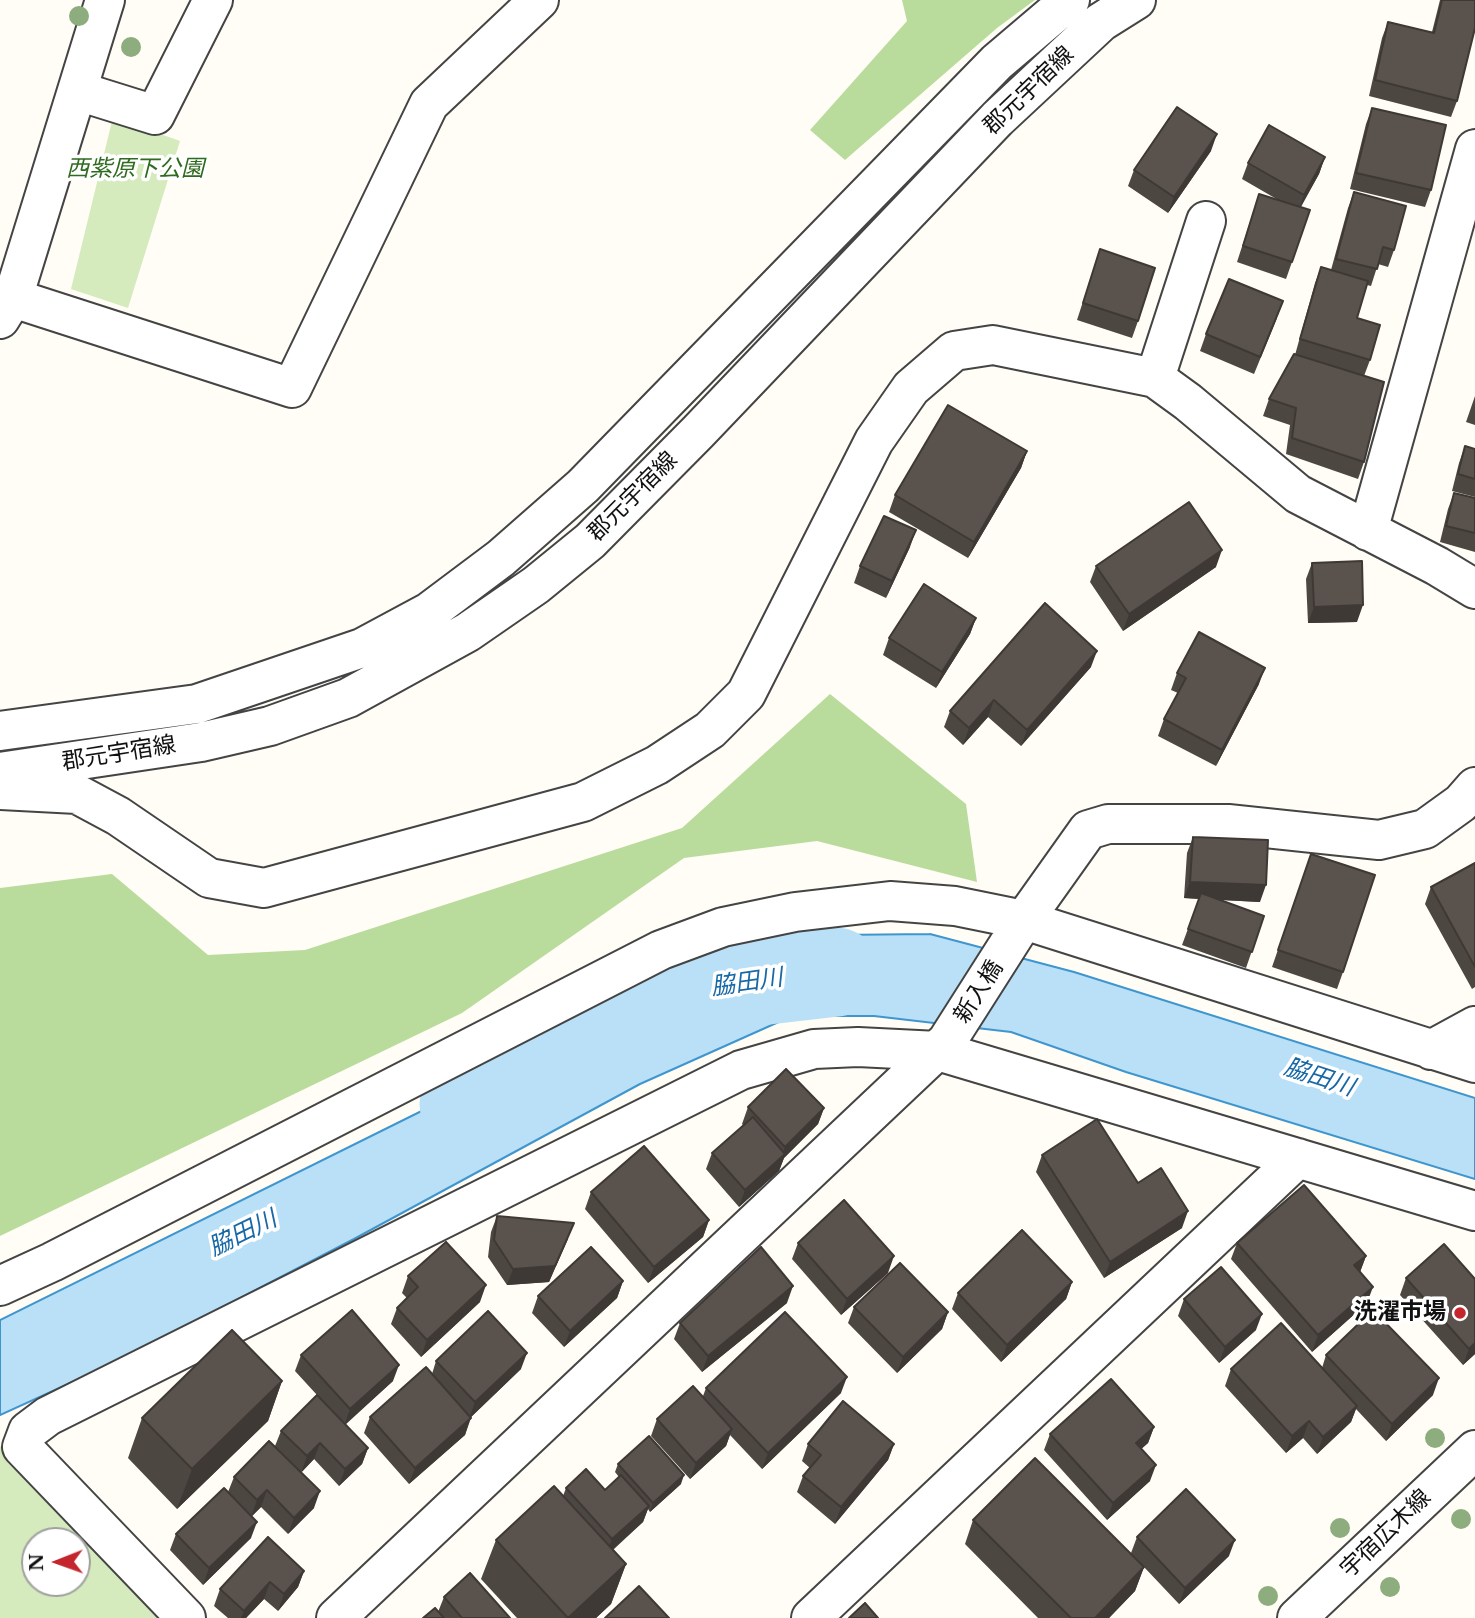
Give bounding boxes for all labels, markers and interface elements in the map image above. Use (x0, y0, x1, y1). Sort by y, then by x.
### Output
street label: 郡元宇宿線 (978, 41, 1080, 141)
park label: 西紫原下公園 (66, 156, 204, 184)
street label: 郡元宇宿線 (583, 447, 683, 547)
street label: 郡元宇宿線 (60, 731, 178, 777)
street label: 新入橋 (949, 956, 1009, 1028)
water label: 脇田川 (709, 964, 785, 1002)
water label: 脇田川 (1280, 1053, 1358, 1103)
water label: 脇田川 (204, 1205, 282, 1263)
place label: 洗濯市場 (1354, 1299, 1446, 1327)
marker: 洗濯市場 (1452, 1305, 1468, 1321)
street label: 宇宿広木線 (1335, 1484, 1437, 1584)
north arrow (21, 1527, 91, 1597)
text: N (25, 1553, 48, 1571)

